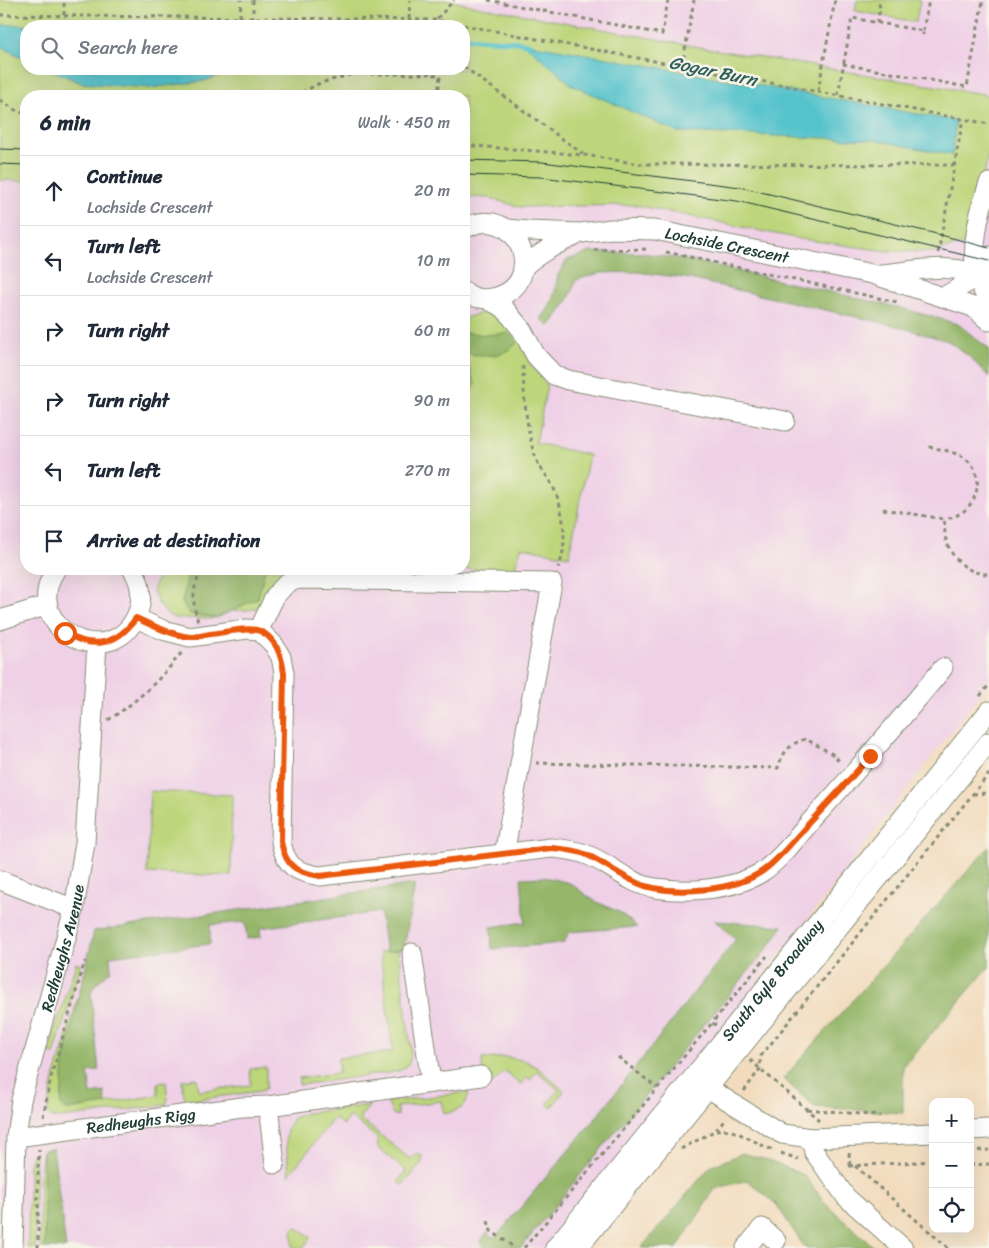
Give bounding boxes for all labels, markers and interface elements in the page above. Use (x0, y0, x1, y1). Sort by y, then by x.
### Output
search box (20, 20, 470, 75)
text: Search here (78, 31, 178, 64)
icon: search (38, 34, 66, 62)
water label: Gogar Burn (666, 46, 762, 96)
text: 6 min (40, 104, 91, 142)
text: Walk · 450 m (358, 108, 450, 137)
text: Continue (87, 160, 163, 193)
text: 20 m (414, 176, 450, 205)
icon: ahead (40, 177, 68, 205)
text: Lochside Crescent (87, 193, 213, 222)
street label: Lochside Crescent (663, 218, 792, 271)
text: Turn left (87, 230, 160, 263)
text: 10 m (417, 246, 450, 275)
icon: left (40, 247, 68, 275)
text: Lochside Crescent (87, 263, 213, 292)
text: Turn right (87, 314, 169, 347)
text: 60 m (414, 316, 450, 345)
icon: right (40, 317, 68, 345)
text: Turn right (87, 384, 169, 417)
text: 90 m (414, 386, 450, 415)
icon: right (40, 387, 68, 415)
text: Turn left (87, 454, 160, 487)
text: 270 m (405, 456, 450, 485)
icon: left (40, 457, 68, 485)
text: Arrive at destination (87, 524, 260, 557)
icon: arrive (40, 527, 68, 555)
route start (54, 622, 77, 645)
route end (859, 745, 882, 768)
street label: Redheughs Avenue (32, 882, 92, 1015)
street label: South Gyle Broadway (713, 912, 831, 1047)
map controls (929, 1098, 974, 1233)
button: + (929, 1098, 974, 1143)
street label: Redheughs Rigg (84, 1099, 197, 1142)
button: − (929, 1143, 974, 1188)
button: locate (929, 1188, 974, 1233)

